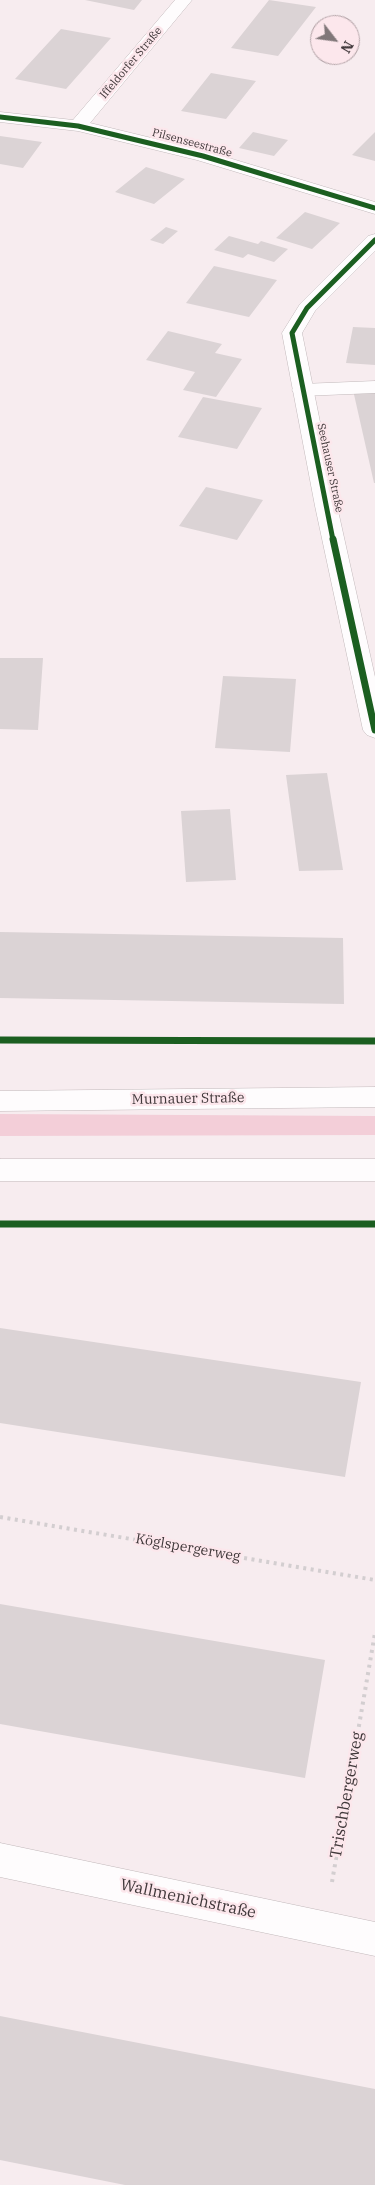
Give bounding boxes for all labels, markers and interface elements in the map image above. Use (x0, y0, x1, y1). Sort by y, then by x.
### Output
north arrow (310, 15, 360, 65)
street label: Iffeldorfer Straße (97, 24, 165, 102)
text: N (337, 38, 358, 56)
street label: Pilsenseestraße (151, 126, 233, 160)
street label: Seehauser Straße (314, 422, 346, 514)
street label: Murnauer Straße (132, 1090, 244, 1108)
street label: Köglspergerweg (134, 1531, 242, 1565)
street label: Trischbergerweg (326, 1730, 368, 1860)
street label: Wallmenichstraße (118, 1875, 258, 1923)

